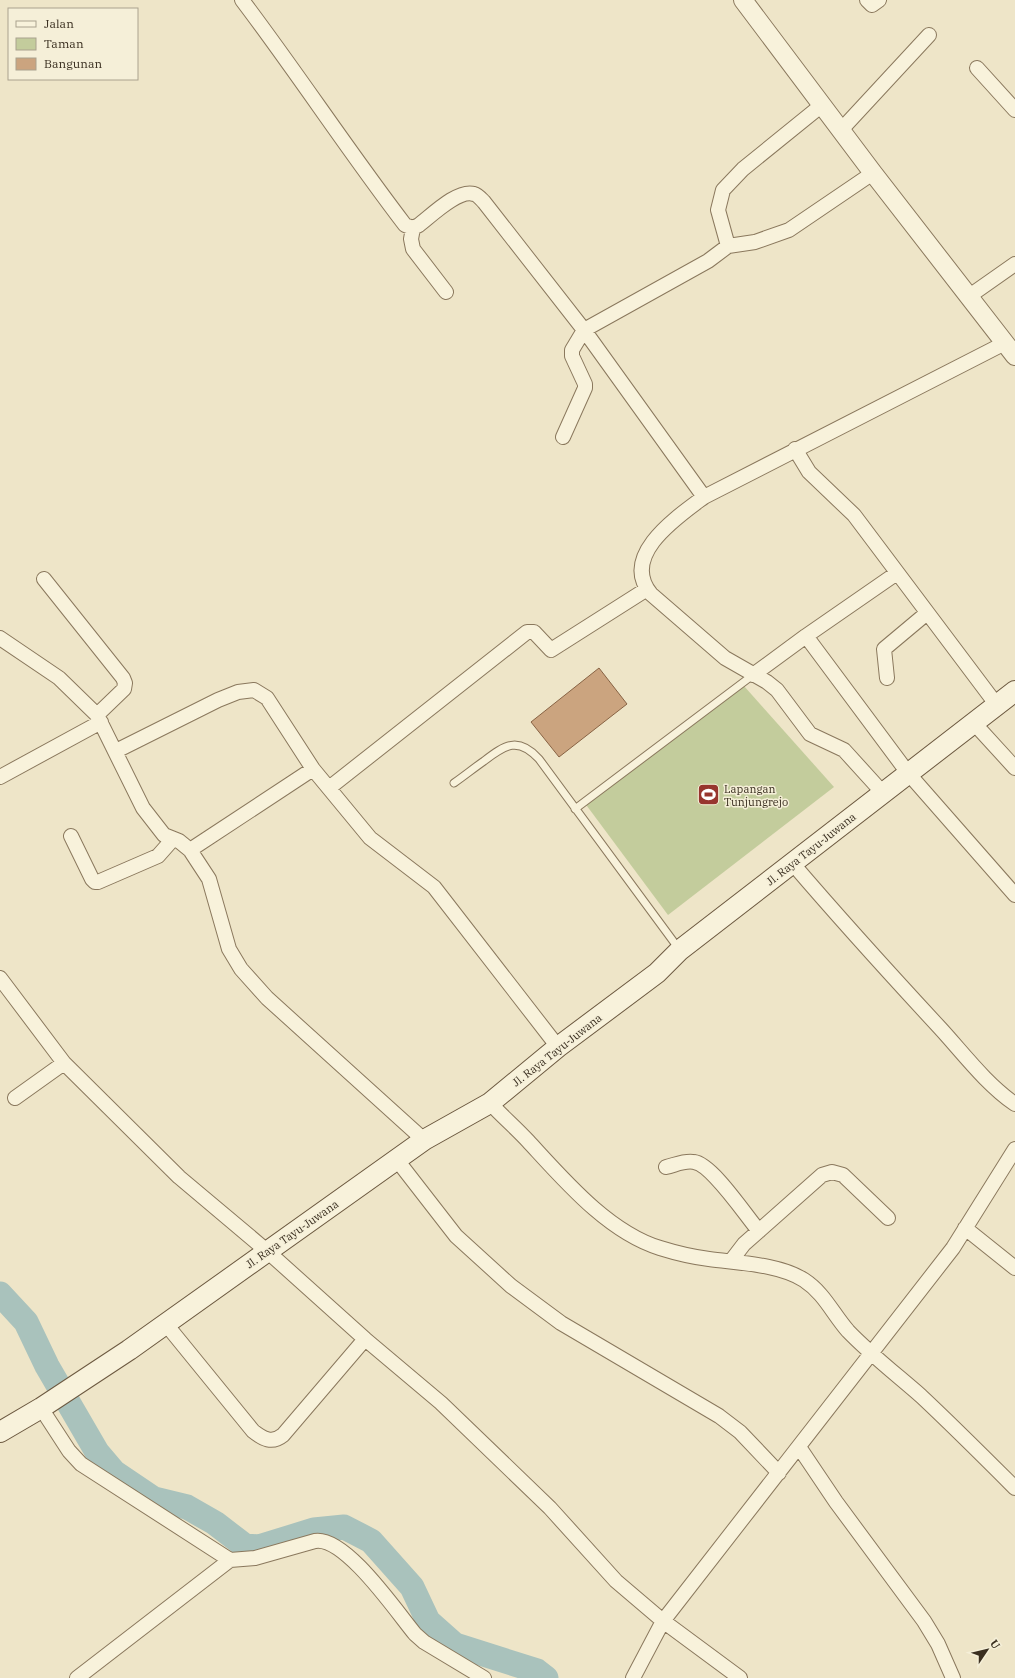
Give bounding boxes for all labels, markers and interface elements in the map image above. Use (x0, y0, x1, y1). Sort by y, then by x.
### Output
legend (8, 8, 138, 80)
text: Jalan (44, 16, 74, 31)
text: Taman (44, 36, 84, 51)
text: Bangunan (44, 56, 102, 71)
sports icon: Lapangan Tunjungrejo (696, 782, 722, 808)
place label: Lapangan Tunjungrejo (724, 782, 788, 809)
street label: Jl. Raya Tayu-Juwana (763, 810, 859, 888)
street label: Jl. Raya Tayu-Juwana (509, 1011, 605, 1089)
street label: Jl. Raya Tayu-Juwana (243, 1197, 341, 1271)
north arrow (967, 1630, 1007, 1670)
text: U (987, 1637, 1004, 1652)

